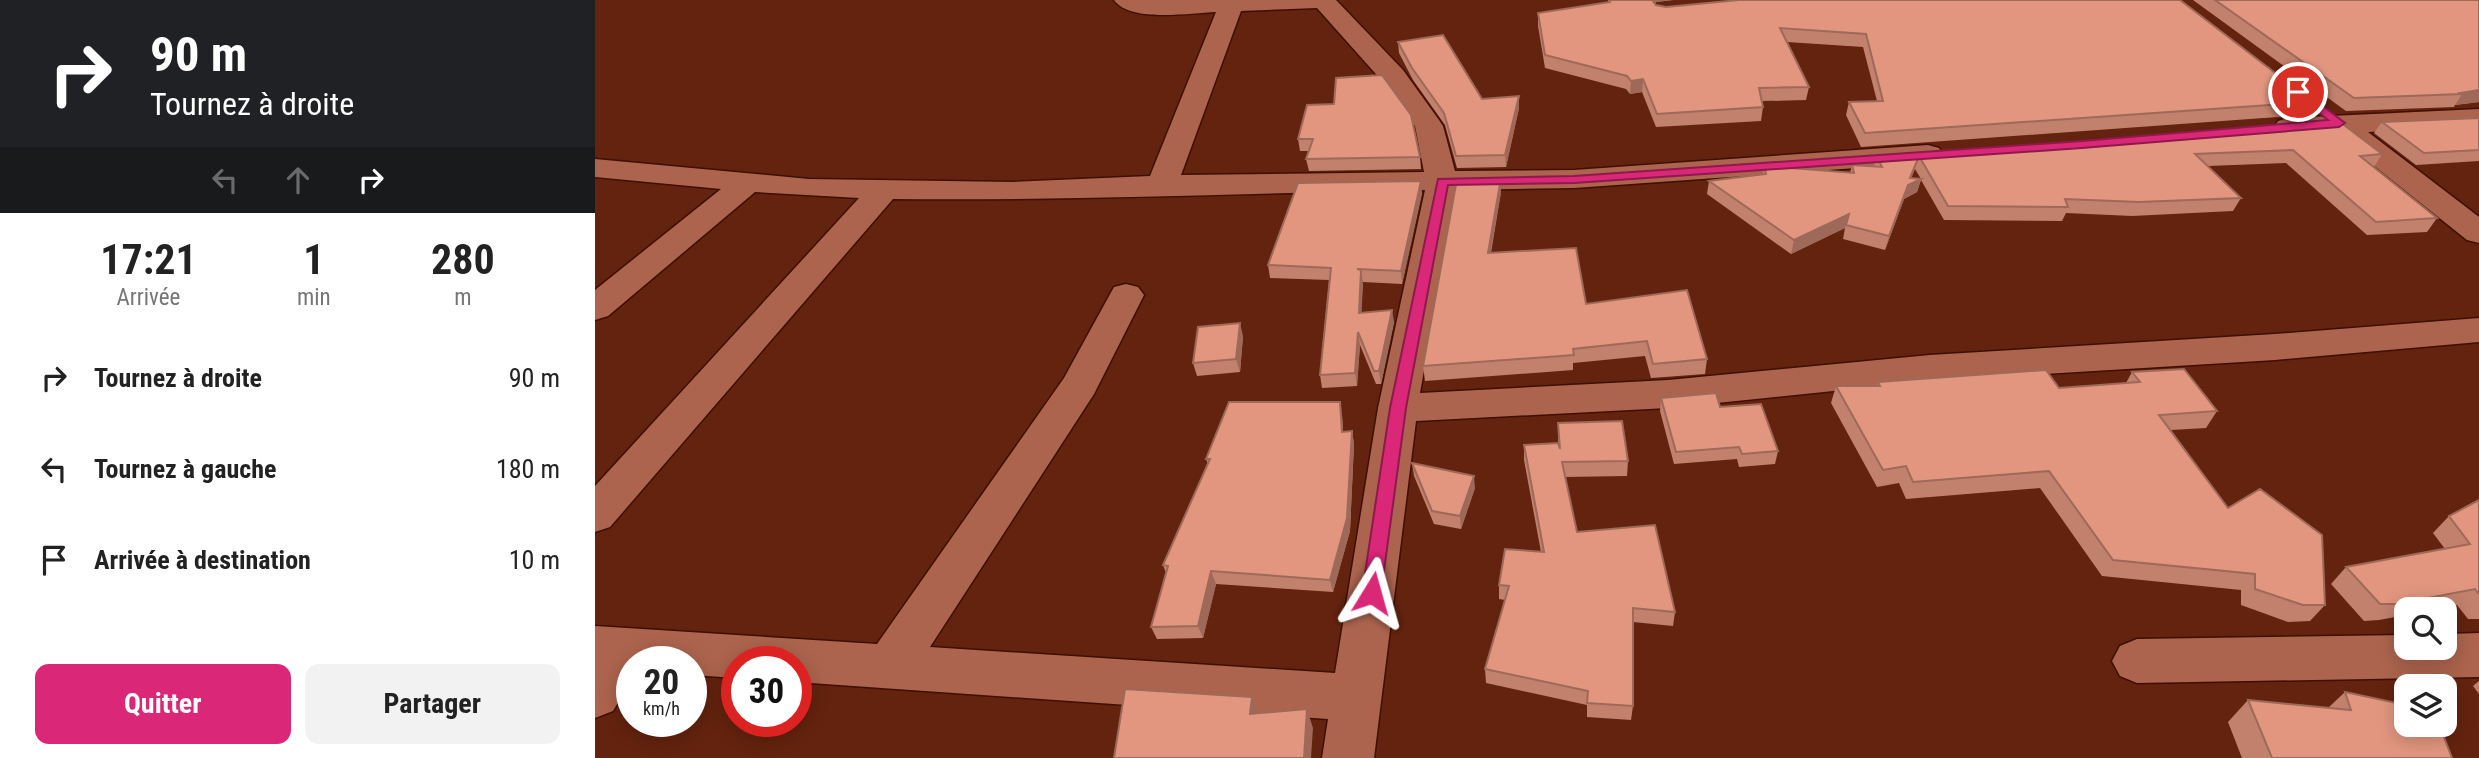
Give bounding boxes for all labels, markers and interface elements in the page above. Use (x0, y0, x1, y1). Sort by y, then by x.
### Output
text: 90 m (150, 26, 247, 83)
icon: right (35, 28, 126, 119)
pin (2268, 62, 2328, 122)
icon: arrive (2279, 73, 2317, 111)
text: Tournez à droite (150, 85, 354, 123)
icon: left (206, 161, 244, 199)
icon: ahead (279, 161, 317, 199)
icon: right (352, 161, 390, 199)
text: 17:21 (100, 235, 197, 284)
text: 1 (303, 235, 324, 284)
text: 280 (431, 235, 495, 284)
text: Arrivée (117, 284, 180, 311)
text: min (297, 284, 331, 311)
text: m (454, 284, 471, 311)
icon: right (35, 359, 73, 397)
text: Tournez à droite (94, 363, 262, 393)
text: 90 m (509, 363, 560, 393)
icon: left (35, 450, 73, 488)
text: Tournez à gauche (94, 454, 276, 484)
text: 180 m (496, 454, 560, 484)
icon: arrive (35, 541, 73, 579)
text: Arrivée à destination (94, 545, 311, 575)
text: 10 m (509, 545, 560, 575)
position arrow (1335, 556, 1409, 630)
map controls (2394, 597, 2457, 737)
button: search (2394, 597, 2457, 660)
speed limit sign: 30 (721, 646, 812, 737)
text: 20 (644, 662, 679, 703)
button: Quitter (35, 664, 291, 744)
button: Partager (305, 664, 560, 744)
button: layers (2394, 674, 2457, 737)
text: km/h (643, 698, 680, 719)

